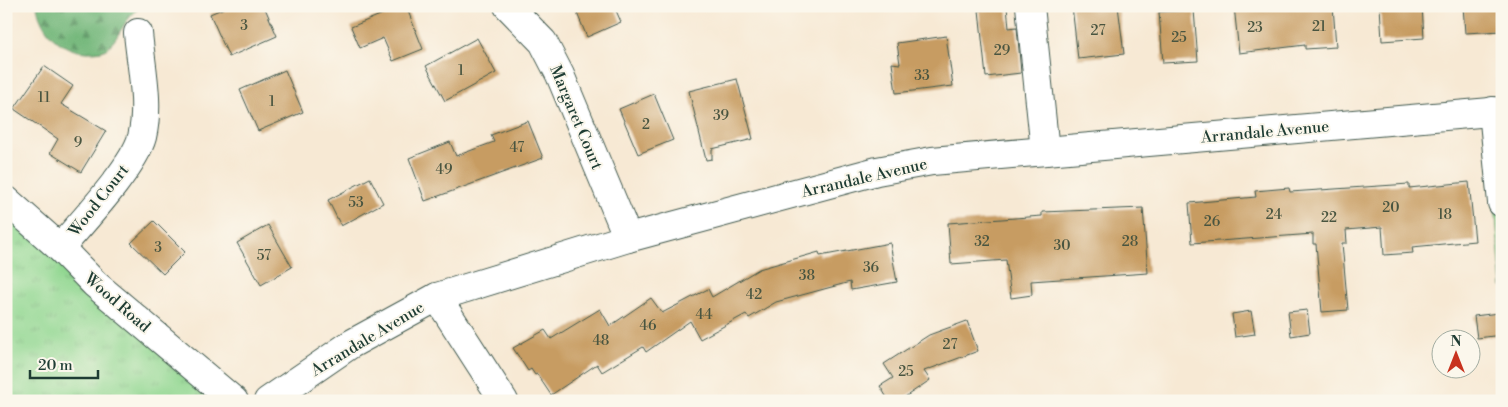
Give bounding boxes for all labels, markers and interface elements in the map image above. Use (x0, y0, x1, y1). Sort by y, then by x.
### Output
house number: 3 (240, 17, 248, 35)
house number: 21 (1312, 18, 1326, 36)
house number: 23 (1247, 19, 1263, 37)
house number: 27 (1091, 22, 1105, 40)
house number: 25 (1171, 29, 1187, 47)
house number: 29 (994, 42, 1010, 60)
house number: 1 (458, 62, 464, 80)
street label: Margaret Court (545, 62, 607, 173)
house number: 33 (914, 67, 930, 85)
house number: 11 (38, 89, 50, 107)
house number: 1 (269, 93, 275, 111)
house number: 39 (713, 107, 729, 125)
house number: 2 (642, 116, 650, 134)
street label: Arrandale Avenue (1199, 116, 1330, 148)
house number: 9 (74, 134, 82, 152)
house number: 47 (510, 139, 524, 157)
street label: Arrandale Avenue (798, 154, 929, 202)
street label: Wood Court (64, 160, 133, 241)
house number: 49 (436, 161, 452, 179)
house number: 53 (348, 194, 364, 212)
house number: 20 (1382, 199, 1400, 217)
house number: 24 (1266, 206, 1282, 224)
house number: 18 (1438, 206, 1452, 224)
house number: 22 (1321, 209, 1337, 227)
house number: 26 (1204, 213, 1221, 231)
house number: 32 (974, 233, 990, 251)
house number: 28 (1122, 233, 1138, 251)
house number: 30 (1053, 237, 1071, 255)
house number: 3 (154, 239, 162, 257)
house number: 57 (257, 247, 271, 265)
house number: 36 (863, 259, 880, 277)
house number: 38 (799, 267, 815, 285)
street label: Wood Road (79, 268, 154, 337)
house number: 42 (746, 286, 762, 304)
street label: Arrandale Avenue (306, 297, 428, 381)
house number: 44 (696, 306, 712, 324)
house number: 46 (640, 317, 657, 335)
north arrow (1430, 330, 1480, 380)
house number: 48 (593, 332, 609, 350)
text: N (1450, 333, 1462, 351)
house number: 27 (943, 336, 957, 354)
scale bar (30, 347, 98, 379)
text: 20 m (38, 356, 73, 375)
house number: 25 (898, 363, 914, 381)

